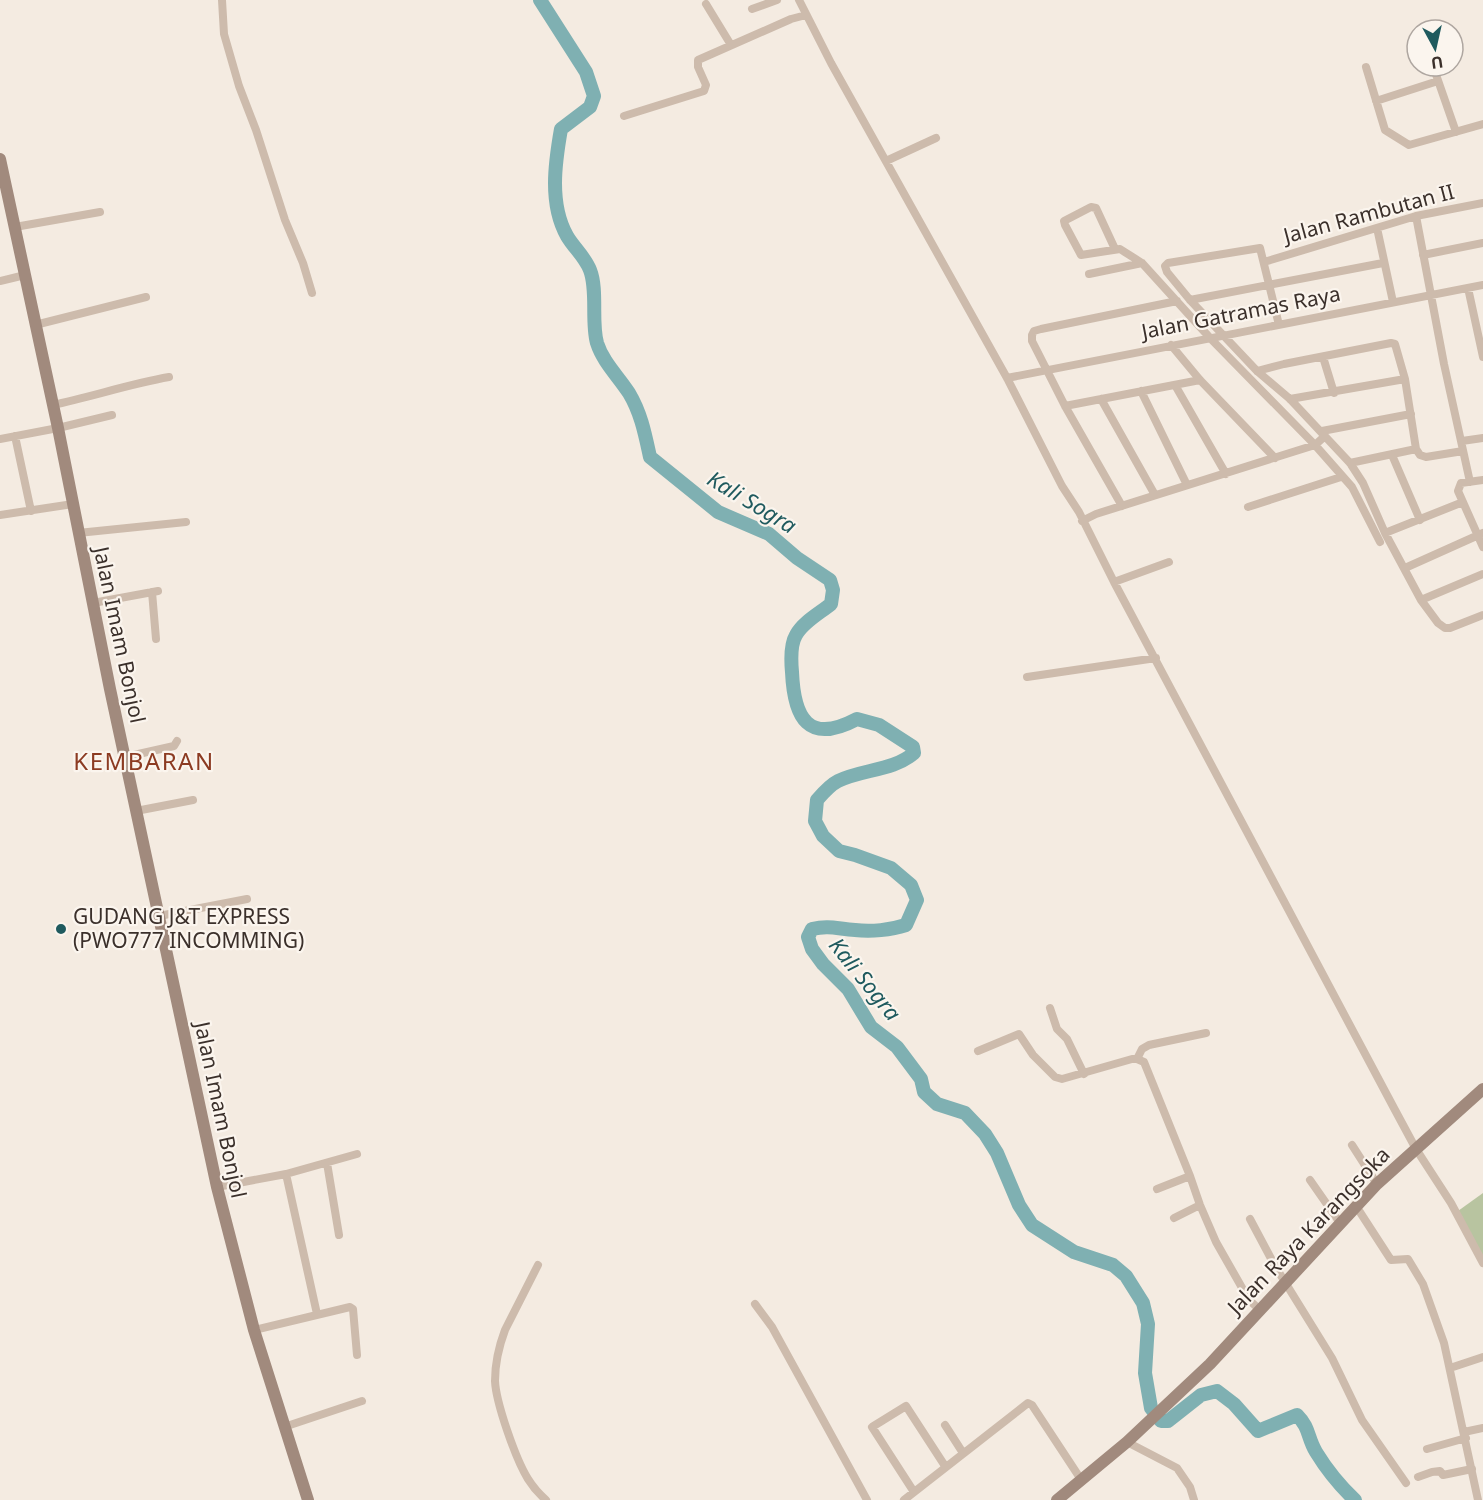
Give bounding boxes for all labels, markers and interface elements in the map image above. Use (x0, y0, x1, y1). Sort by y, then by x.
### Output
north arrow (1405, 18, 1465, 78)
text: U (1430, 51, 1445, 75)
street label: Jalan Rambutan II (1278, 177, 1457, 250)
street label: Jalan Gatramas Raya (1137, 279, 1343, 345)
water label: Kali Sogra (702, 463, 803, 540)
street label: Jalan Imam Bonjol (87, 542, 152, 726)
district label: KEMBARAN (73, 744, 215, 777)
place label: GUDANG J&T EXPRESS (PWO777 INCOMMING) (73, 902, 304, 954)
marker: GUDANG J&T EXPRESS (PWO777 INCOMMING) (54, 922, 68, 936)
water label: Kali Sogra (823, 930, 909, 1027)
street label: Jalan Imam Bonjol (188, 1017, 253, 1201)
street label: Jalan Raya Karangsoka (1220, 1141, 1396, 1321)

